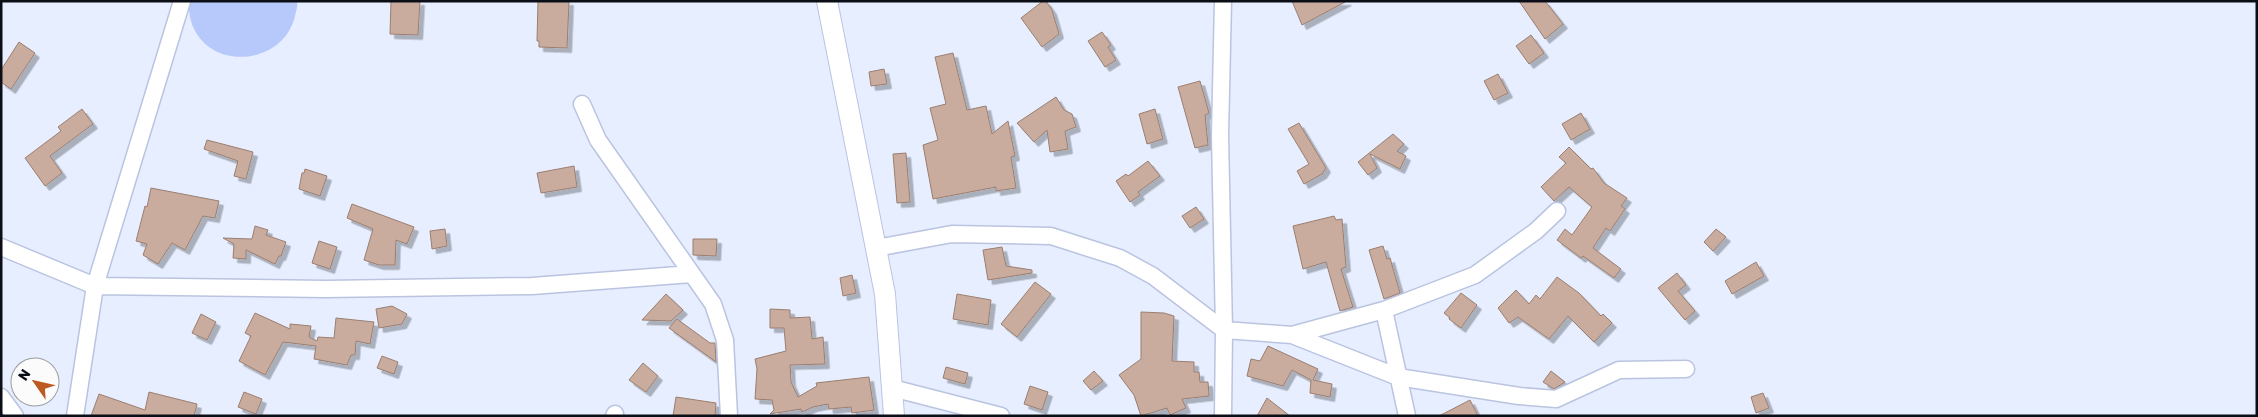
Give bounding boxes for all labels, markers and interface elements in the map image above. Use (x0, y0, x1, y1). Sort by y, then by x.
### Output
north arrow (10, 357, 60, 407)
text: N (15, 366, 35, 384)

